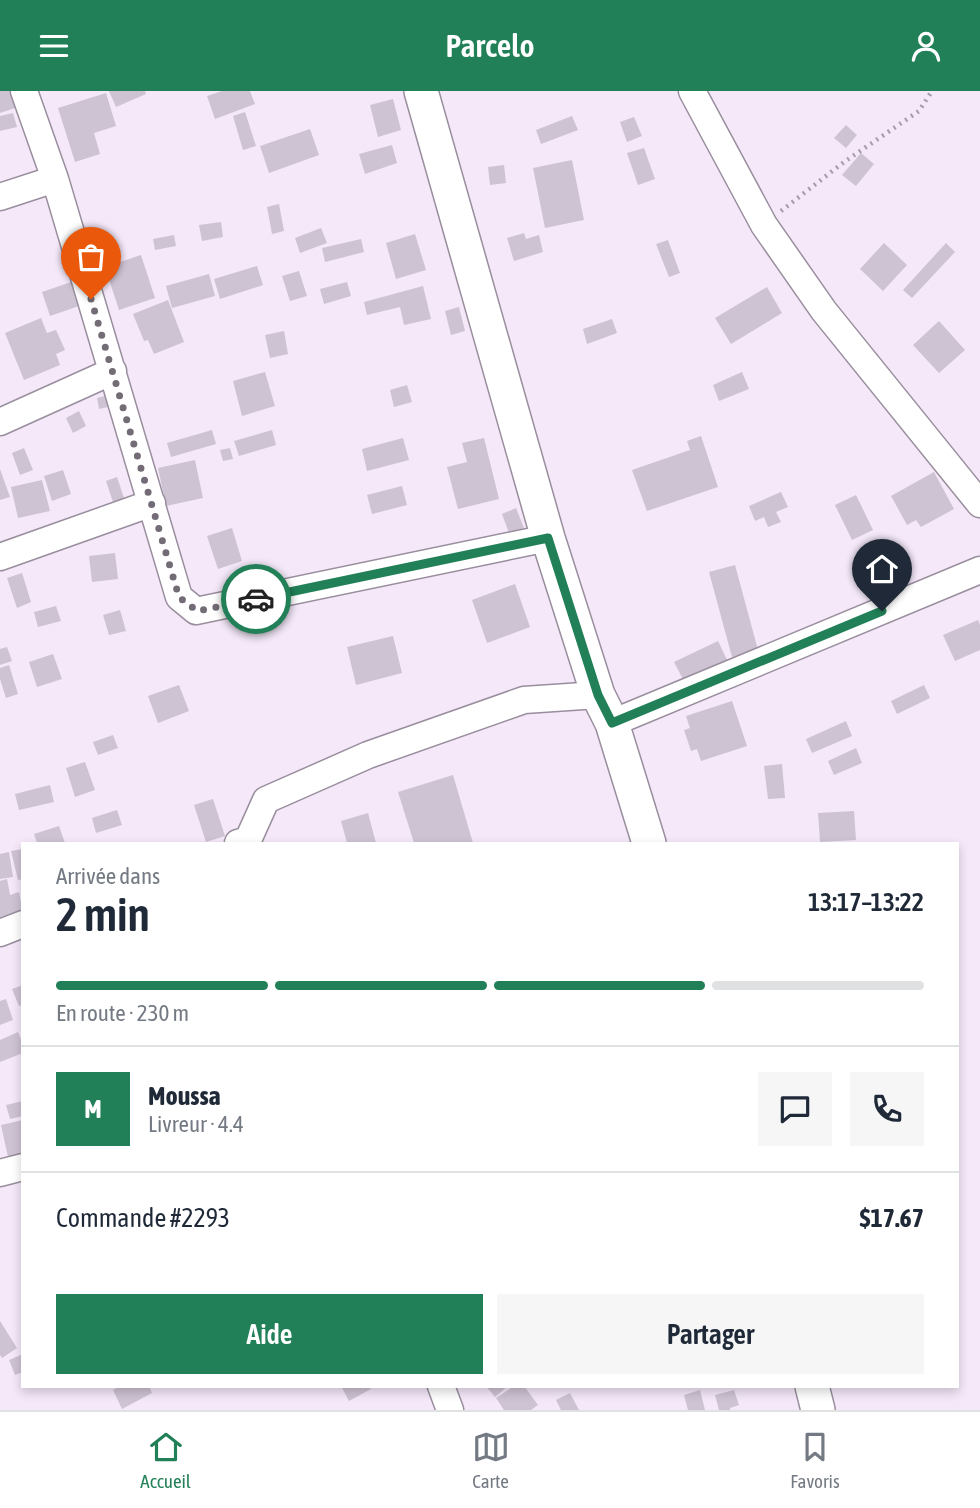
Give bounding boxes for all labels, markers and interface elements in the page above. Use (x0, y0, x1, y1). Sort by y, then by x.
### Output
icon: menu (35, 27, 73, 65)
text: Parcelo (446, 27, 534, 64)
icon: person (907, 27, 945, 65)
pin (61, 227, 121, 299)
icon: bag (72, 238, 110, 276)
pin (852, 539, 912, 611)
icon: home (863, 550, 901, 588)
courier (221, 564, 291, 634)
icon: car (237, 580, 275, 618)
text: Arrivée dans (56, 863, 160, 889)
text: 13:17–13:22 (808, 887, 924, 917)
text: 2 min (56, 888, 150, 941)
text: En route · 230 m (56, 1000, 189, 1026)
button: chat (758, 1072, 832, 1146)
button: phone (850, 1072, 924, 1146)
text: Moussa (148, 1081, 221, 1111)
text: M (84, 1094, 102, 1124)
text: Livreur · 4.4 (148, 1111, 244, 1137)
text: Commande #2293 (56, 1203, 230, 1233)
text: $17.67 (860, 1203, 924, 1233)
button: Aide (56, 1294, 483, 1374)
button: Partager (497, 1294, 924, 1374)
tab: Accueil (140, 1428, 191, 1492)
tab: Carte (472, 1428, 510, 1492)
tab: Favoris (790, 1428, 840, 1492)

